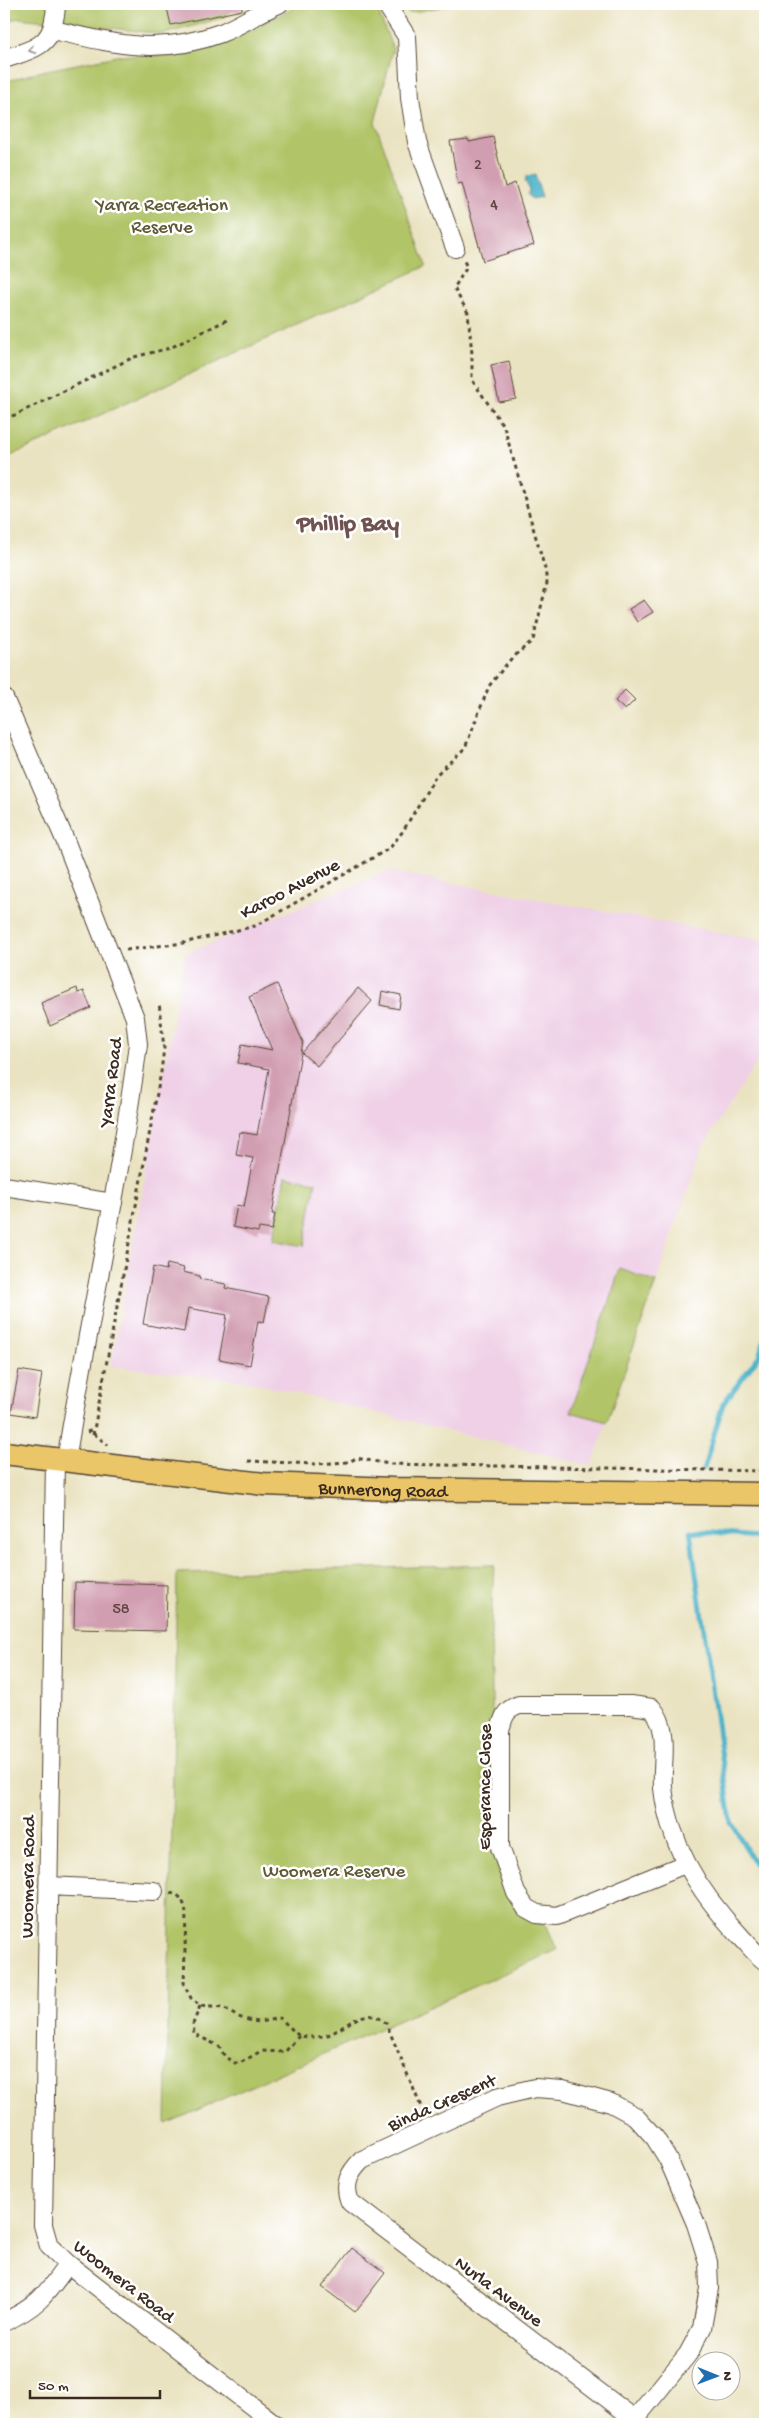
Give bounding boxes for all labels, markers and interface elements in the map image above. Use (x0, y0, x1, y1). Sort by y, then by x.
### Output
one-way arrow (28, 44, 36, 54)
house number: 2 (474, 157, 482, 176)
park label: Yarra Recreation Reserve (94, 195, 228, 240)
house number: 4 (490, 197, 498, 216)
district label: Phillip Bay (295, 511, 399, 540)
street label: Karoo Avenue (237, 854, 344, 926)
street label: Yarra Road (95, 1035, 130, 1130)
street label: Bunnerong Road (317, 1478, 450, 1505)
house number: 58 (112, 1601, 130, 1620)
street label: Esperance Close (475, 1724, 498, 1850)
street label: Woomera Road (17, 1814, 42, 1938)
park label: Woomera Reserve (263, 1861, 405, 1884)
street label: Binda Crescent (384, 2069, 502, 2139)
street label: Woomera Road (68, 2236, 180, 2331)
street label: Nurla Avenue (449, 2252, 547, 2334)
north arrow (692, 2350, 742, 2400)
scale bar (30, 2368, 160, 2400)
text: N (718, 2371, 735, 2381)
text: 50 m (38, 2378, 69, 2396)

